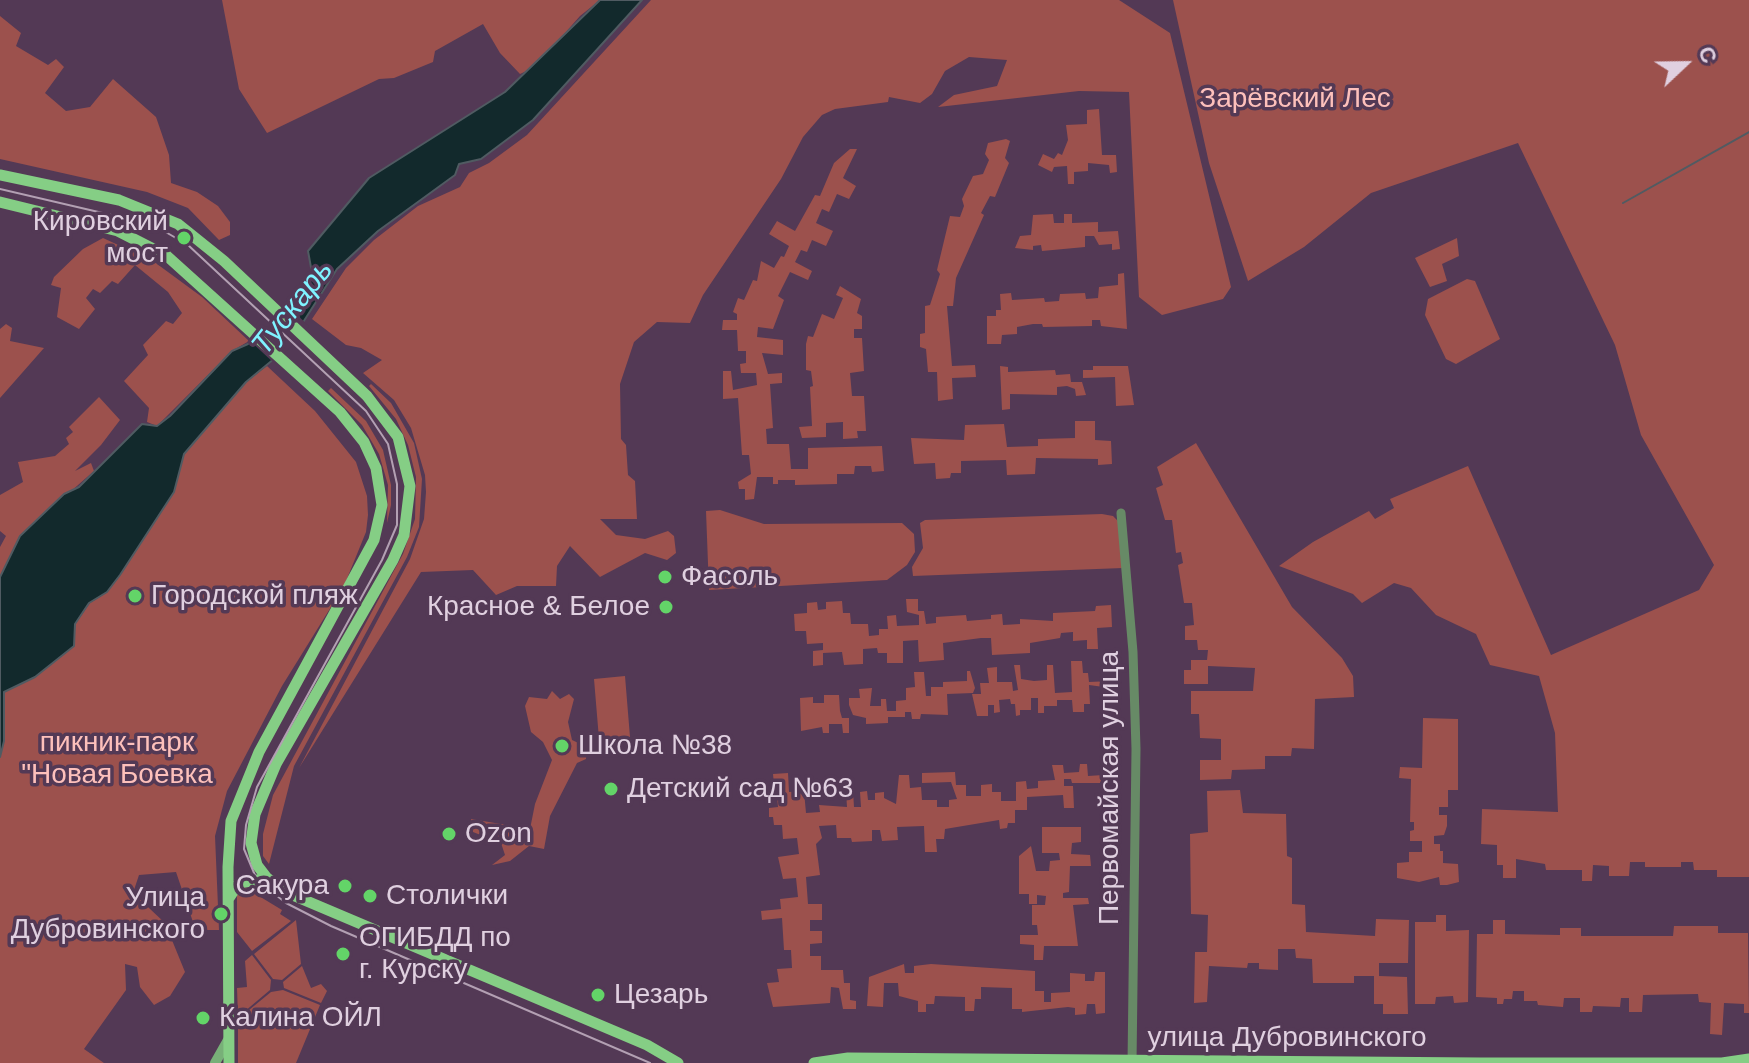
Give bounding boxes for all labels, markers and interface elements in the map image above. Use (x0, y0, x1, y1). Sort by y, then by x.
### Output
north arrow (1645, 24, 1725, 104)
text: С (1693, 43, 1722, 67)
park label: Зарёвский Лес (1199, 82, 1391, 116)
place label: Кировский мост (33, 205, 168, 271)
marker: Кировский мост (175, 229, 193, 247)
water label: Тускарь (245, 253, 341, 363)
place label: Фасоль (681, 560, 778, 594)
marker: Фасоль (656, 568, 674, 586)
place label: Городской пляж (151, 579, 358, 613)
marker: Городской пляж (126, 587, 144, 605)
place label: Красное & Белое (427, 590, 650, 624)
marker: Красное & Белое (657, 598, 675, 616)
street label: Первомайская улица (1093, 651, 1127, 925)
park label: пикник-парк "Новая Боевка (21, 726, 213, 792)
place label: Школа №38 (578, 729, 732, 763)
marker: Школа №38 (553, 737, 571, 755)
place label: Детский сад №63 (627, 772, 853, 806)
marker: Детский сад №63 (602, 780, 620, 798)
place label: Ozon (465, 817, 532, 851)
marker: Ozon (440, 825, 458, 843)
place label: Сакура (235, 869, 329, 903)
marker: Сакура (336, 877, 354, 895)
place label: Столички (386, 879, 508, 913)
place label: Улица Дубровинского (11, 881, 205, 947)
marker: Столички (361, 887, 379, 905)
marker: Улица Дубровинского (212, 905, 230, 923)
place label: ОГИБДД по г. Курску (359, 921, 511, 987)
marker: ОГИБДД по г. Курску (334, 945, 352, 963)
place label: Цезарь (614, 978, 708, 1012)
marker: Цезарь (589, 986, 607, 1004)
place label: Калина ОЙЛ (219, 1001, 382, 1035)
marker: Калина ОЙЛ (194, 1009, 212, 1027)
street label: улица Дубровинского (1147, 1021, 1427, 1055)

